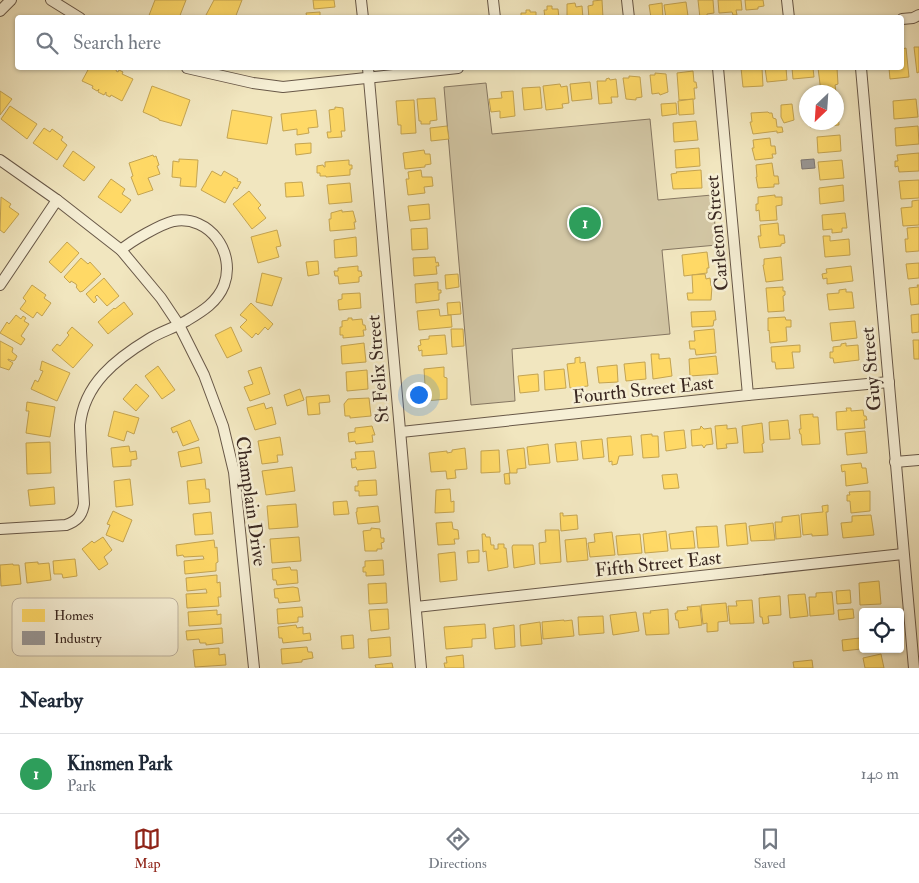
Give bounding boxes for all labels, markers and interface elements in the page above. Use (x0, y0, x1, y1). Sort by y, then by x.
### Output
search box (15, 15, 904, 70)
icon: search (33, 29, 61, 57)
text: Search here (73, 31, 161, 55)
north arrow (799, 85, 844, 130)
street label: Carleton Street (700, 174, 734, 292)
pin: 1 (569, 204, 601, 242)
street label: St Felix Street (361, 314, 395, 424)
street label: Guy Street (855, 326, 887, 412)
street label: Fourth Street East (571, 371, 715, 409)
your location (406, 382, 432, 408)
street label: Champlain Drive (229, 435, 272, 568)
street label: Fifth Street East (594, 545, 723, 583)
legend (12, 598, 178, 656)
text: Homes (54, 607, 94, 624)
map controls (859, 608, 904, 653)
button: locate (859, 608, 904, 653)
text: Industry (54, 630, 103, 648)
text: Nearby (20, 687, 83, 714)
text: Kinsmen Park (67, 752, 173, 776)
text: 1 (33, 764, 39, 784)
text: 140 m (861, 764, 899, 784)
text: Park (67, 776, 96, 796)
tab: Map (133, 825, 161, 872)
tab: Directions (428, 825, 487, 872)
tab: Saved (754, 825, 786, 872)

